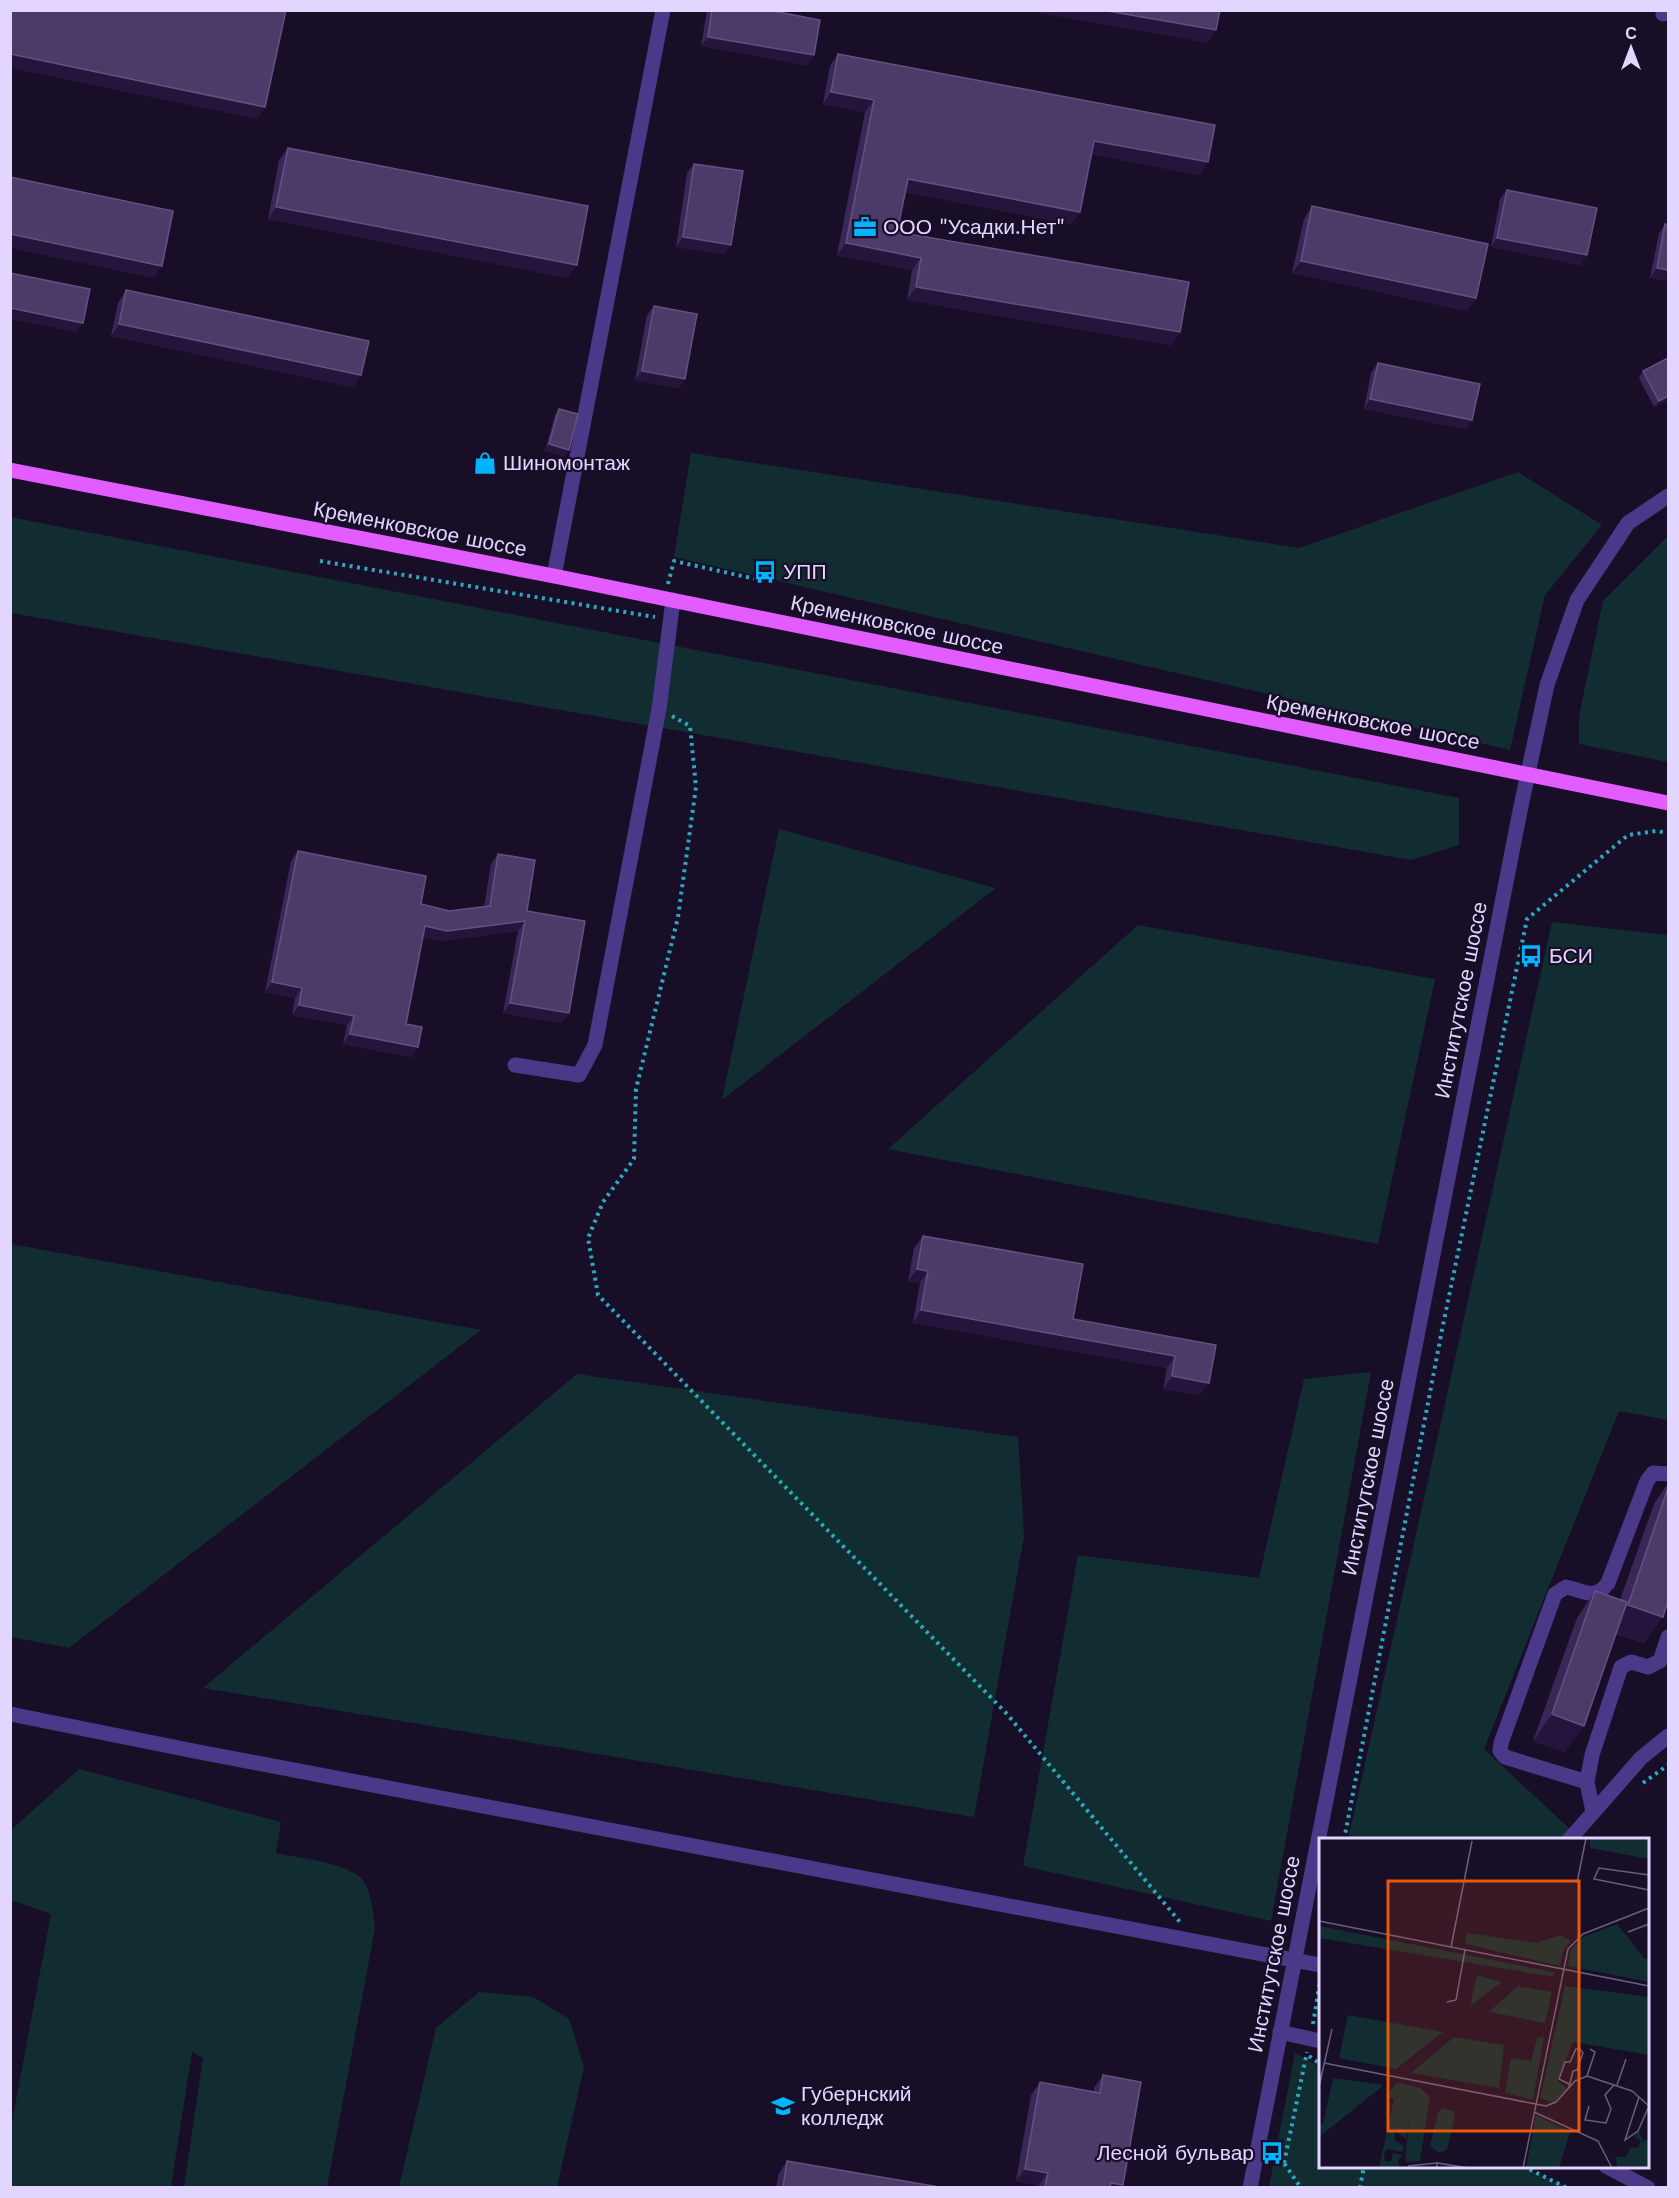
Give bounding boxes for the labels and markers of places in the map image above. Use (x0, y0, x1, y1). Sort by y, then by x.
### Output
office icon: ООО "Усадки.Нет" (852, 214, 878, 240)
place label: ООО "Усадки.Нет" (883, 214, 1065, 239)
shop icon: Шиномонтаж (472, 450, 498, 476)
place label: Шиномонтаж (503, 450, 630, 475)
bus stop icon: УПП (752, 559, 778, 585)
place label: УПП (783, 559, 827, 584)
bus stop icon: БСИ (1518, 943, 1544, 969)
place label: БСИ (1549, 943, 1593, 968)
place label: Губернский колледж (801, 2081, 912, 2130)
school or university icon: Губернский колледж (770, 2093, 796, 2119)
place label: Лесной бульвар (1097, 2140, 1254, 2165)
bus stop icon: Лесной бульвар (1259, 2140, 1285, 2166)

